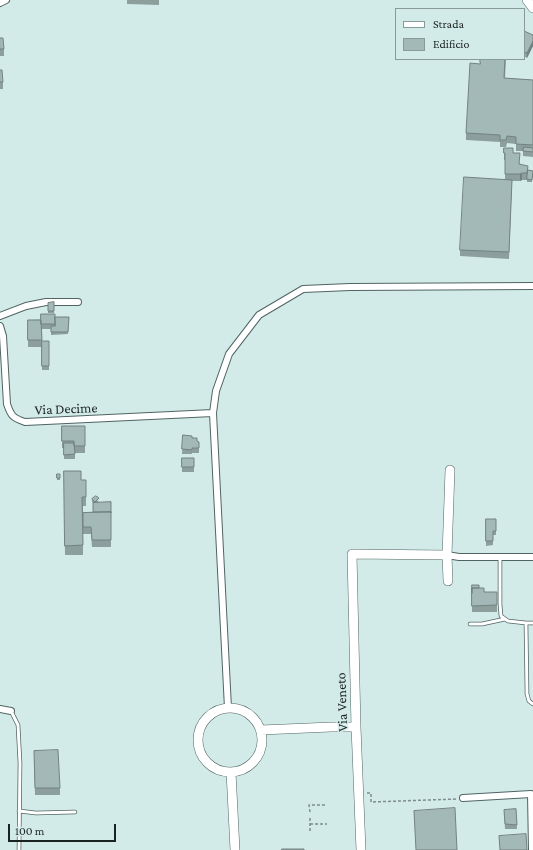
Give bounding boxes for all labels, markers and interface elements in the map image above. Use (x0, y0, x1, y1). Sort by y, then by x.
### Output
legend (395, 8, 525, 60)
text: Strada (433, 17, 464, 31)
text: Edificio (433, 37, 469, 51)
street label: Via Decime (34, 400, 98, 418)
street label: Via Veneto (333, 672, 351, 732)
scale bar (10, 816, 118, 842)
text: 100 m (15, 824, 44, 838)

